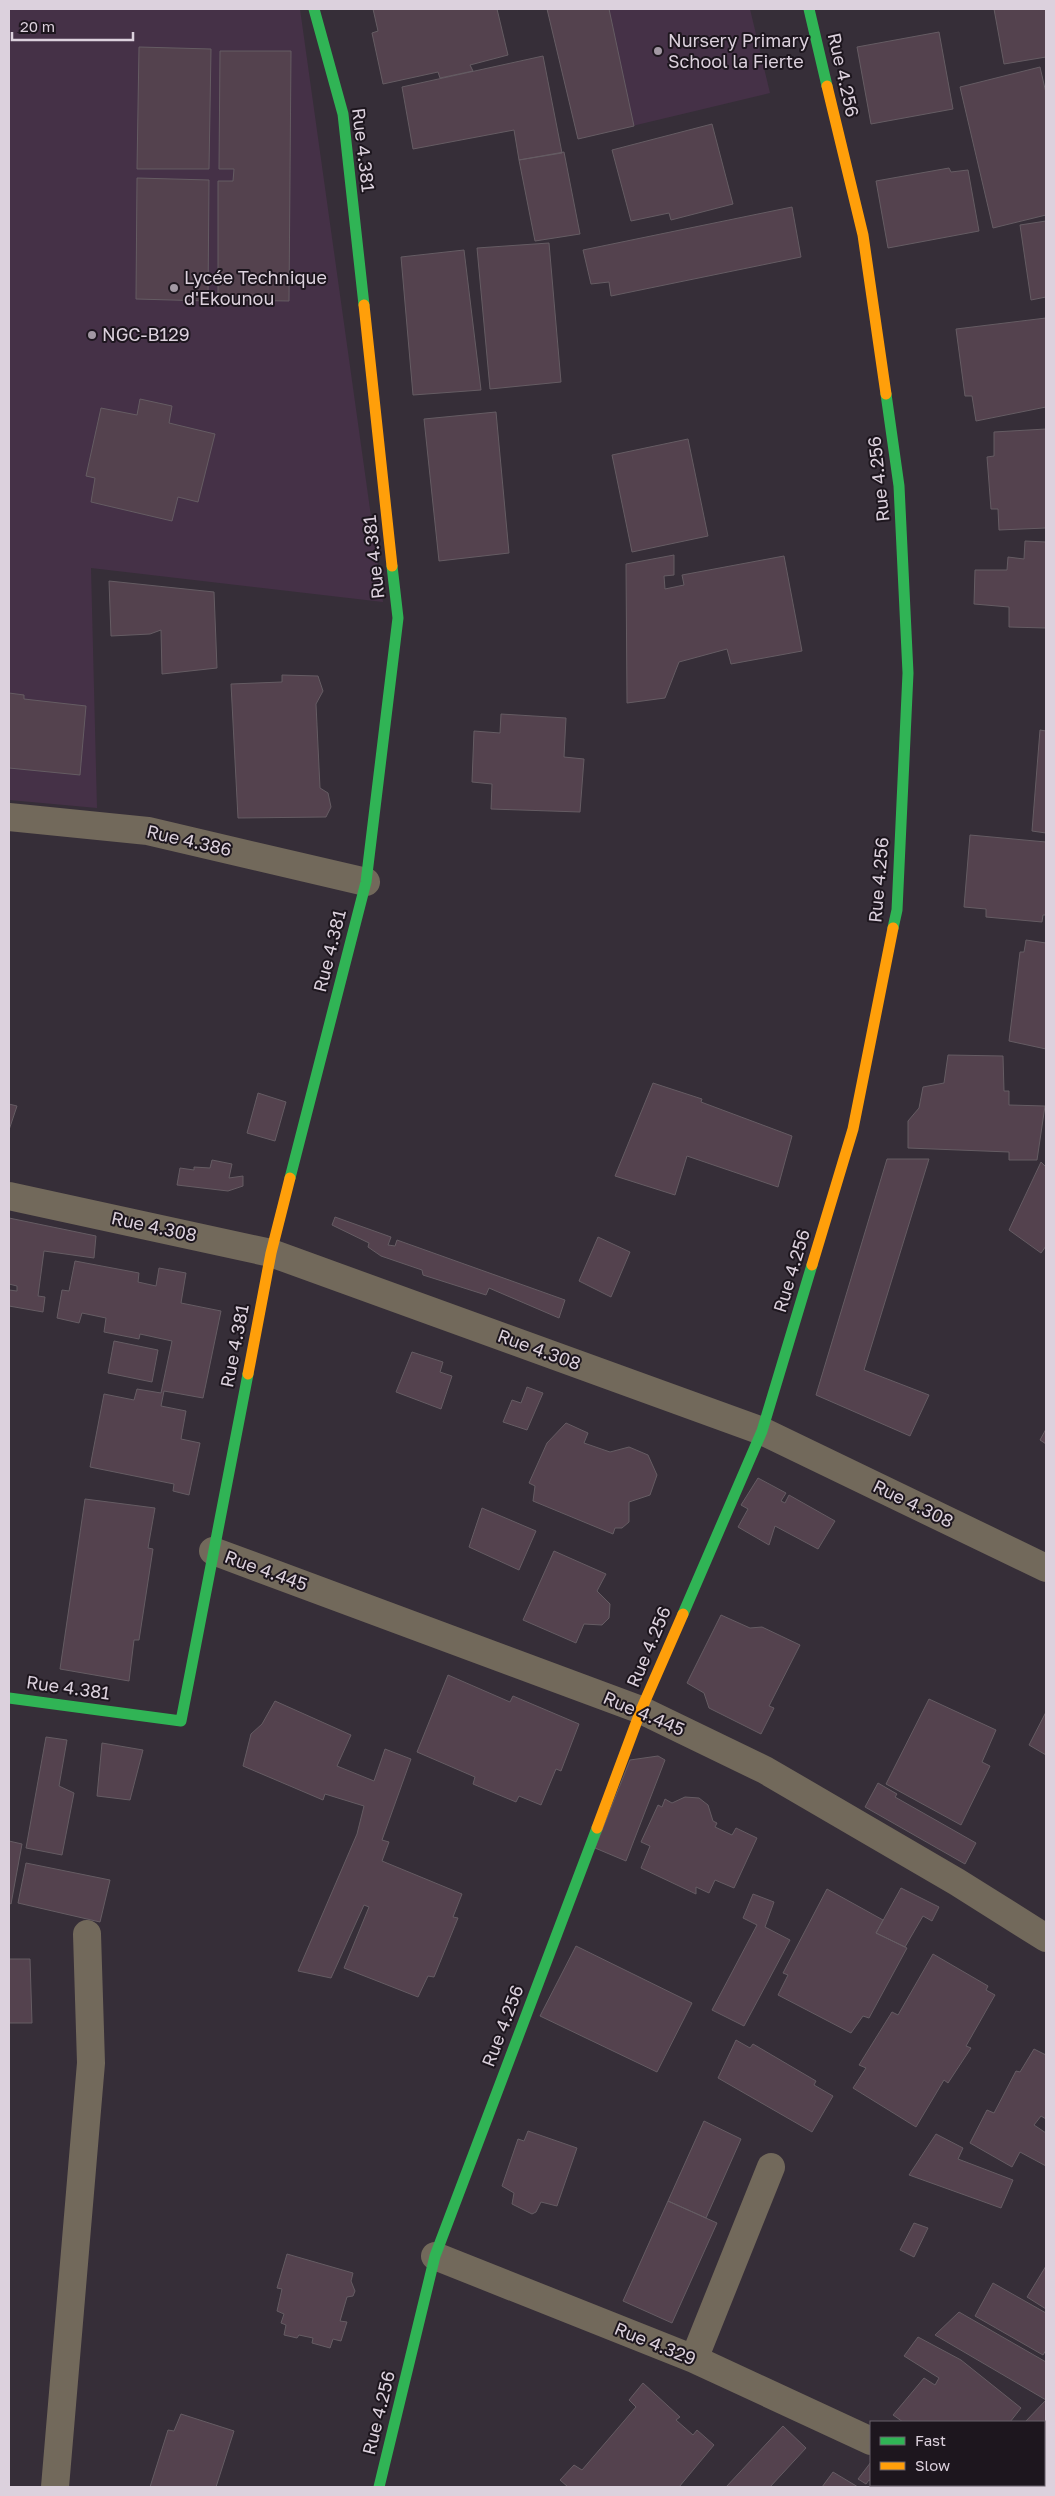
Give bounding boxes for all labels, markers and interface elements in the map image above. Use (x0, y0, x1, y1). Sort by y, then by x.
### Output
scale bar (12, 10, 134, 42)
text: 20 m (20, 17, 55, 35)
place label: Nursery Primary School la Fierte (668, 29, 809, 72)
street label: Rue 4.256 (824, 30, 864, 119)
marker: Nursery Primary School la Fierte (652, 45, 664, 57)
street label: Rue 4.381 (348, 107, 380, 193)
place label: Lycée Technique d'Ekounou (184, 266, 327, 309)
marker: Lycée Technique d'Ekounou (168, 282, 180, 294)
place label: NGC-B129 (102, 323, 190, 345)
marker: NGC-B129 (86, 329, 98, 341)
street label: Rue 4.256 (863, 435, 893, 523)
street label: Rue 4.381 (358, 514, 388, 600)
street label: Rue 4.386 (145, 820, 234, 860)
street label: Rue 4.256 (863, 836, 893, 924)
street label: Rue 4.381 (308, 907, 350, 994)
street label: Rue 4.308 (109, 1206, 199, 1246)
street label: Rue 4.256 (768, 1226, 814, 1315)
street label: Rue 4.381 (215, 1302, 253, 1389)
street label: Rue 4.308 (495, 1324, 584, 1374)
street label: Rue 4.308 (870, 1474, 957, 1532)
street label: Rue 4.445 (222, 1545, 311, 1595)
street label: Rue 4.256 (621, 1603, 675, 1690)
street label: Rue 4.381 (25, 1670, 112, 1704)
street label: Rue 4.445 (600, 1686, 689, 1740)
street label: Rue 4.256 (476, 1982, 528, 2070)
street label: Rue 4.329 (611, 2317, 699, 2369)
street label: Rue 4.256 (357, 2368, 399, 2457)
legend (870, 2421, 1045, 2486)
text: Fast (915, 2431, 946, 2449)
text: Slow (915, 2456, 950, 2474)

